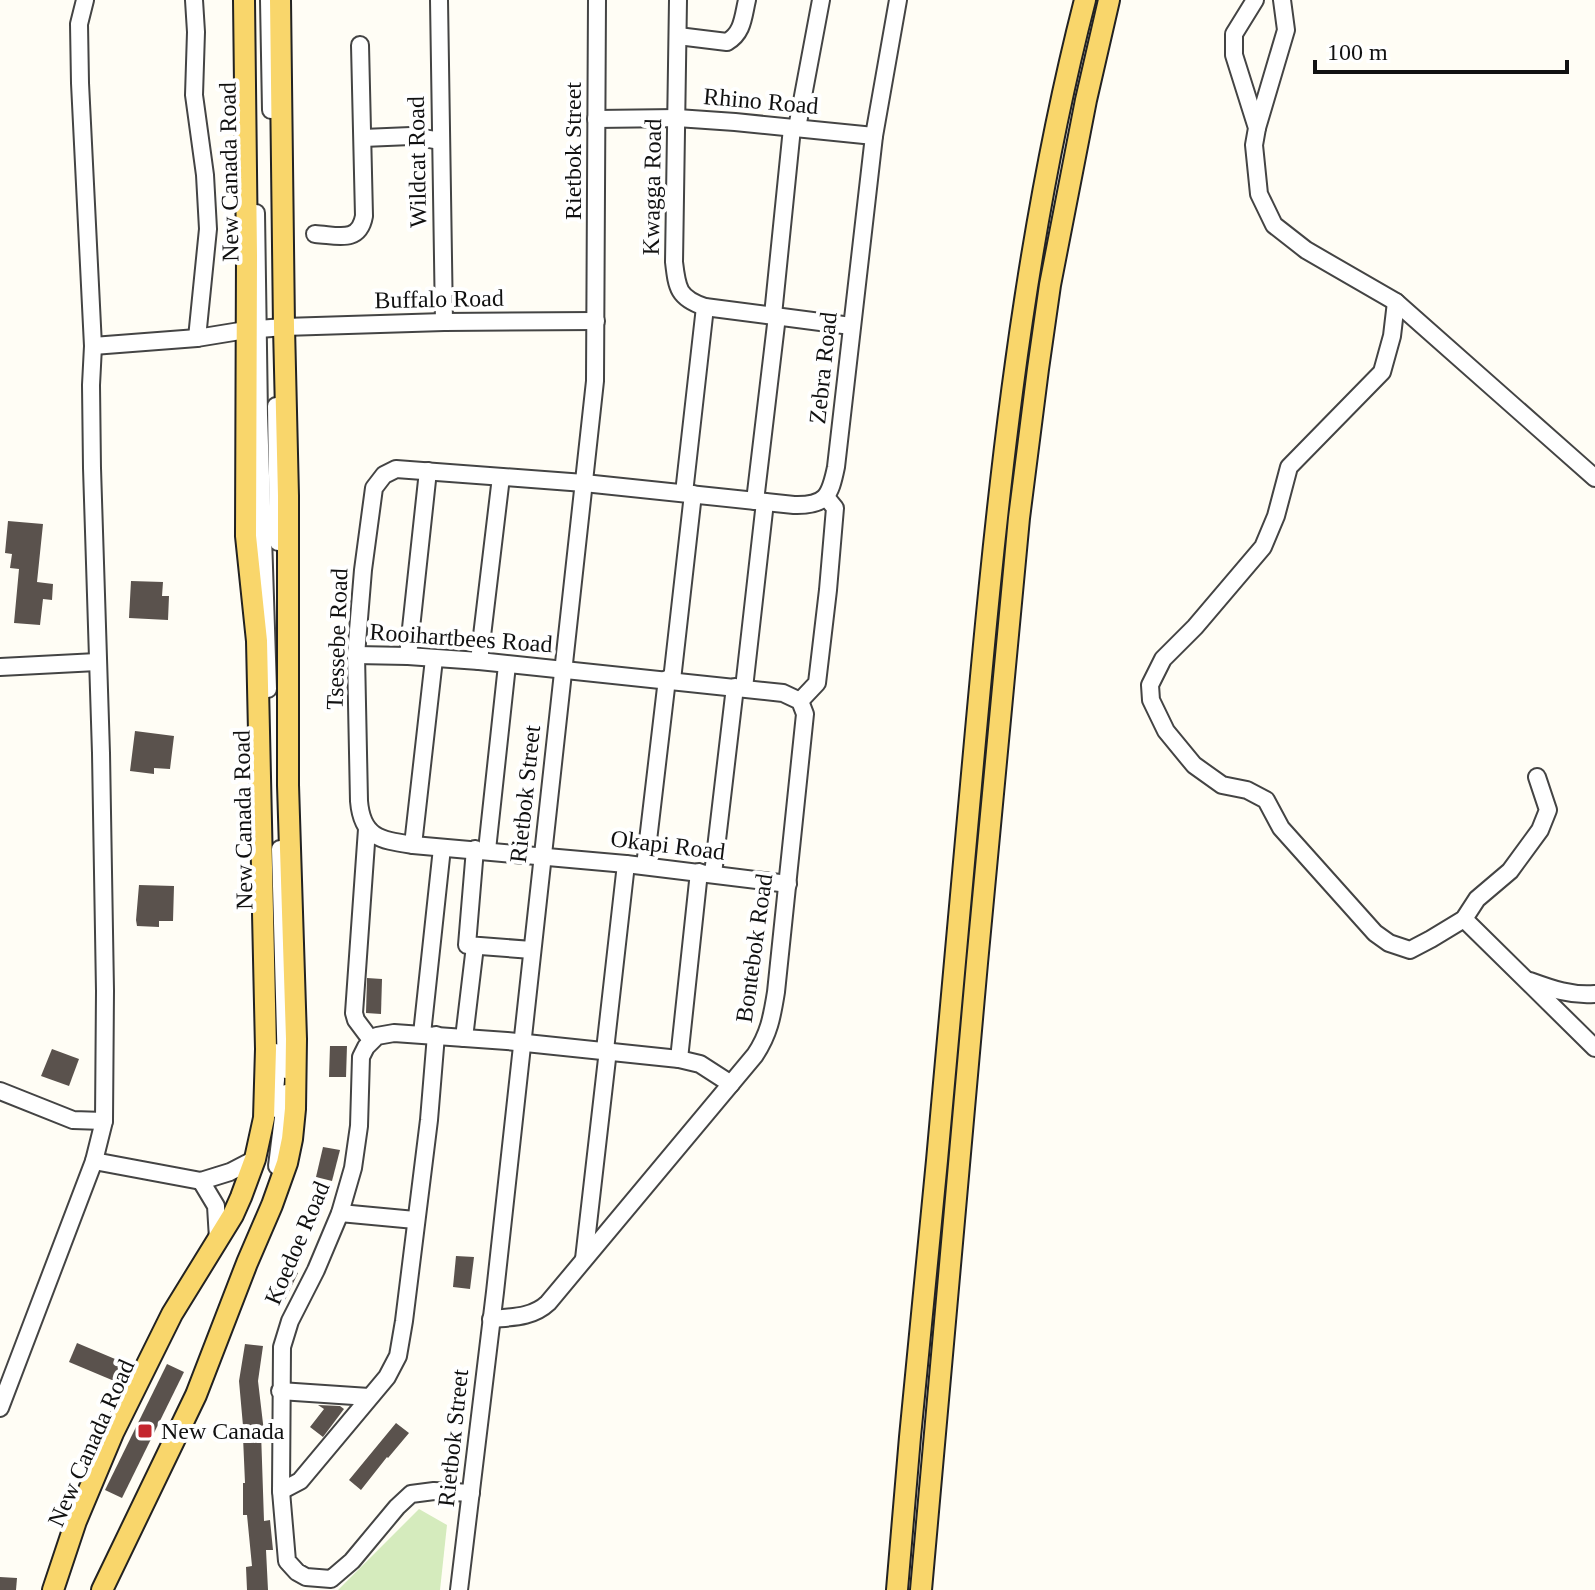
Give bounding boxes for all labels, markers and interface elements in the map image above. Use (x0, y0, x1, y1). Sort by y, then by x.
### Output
scale bar (1315, 24, 1567, 74)
text: 100 m (1327, 39, 1388, 65)
street label: New Canada Road (214, 82, 244, 262)
street label: Rietbok Street (560, 82, 586, 220)
street label: Rhino Road (702, 83, 820, 119)
street label: Wildcat Road (403, 96, 431, 228)
street label: Kwagga Road (638, 118, 666, 256)
street label: Buffalo Road (374, 285, 504, 313)
street label: Zebra Road (804, 311, 842, 425)
street label: Tsessebe Road (322, 568, 352, 710)
street label: Rooihartbees Road (369, 619, 553, 657)
street label: Rietbok Street (505, 724, 545, 864)
street label: New Canada Road (228, 730, 258, 910)
street label: Okapi Road (609, 825, 727, 865)
street label: Bontebok Road (731, 872, 777, 1024)
street label: Koedoe Road (259, 1177, 335, 1309)
street label: New Canada Road (43, 1356, 139, 1530)
street label: Rietbok Street (433, 1368, 473, 1508)
place label: New Canada (161, 1418, 285, 1444)
marker: New Canada (136, 1422, 154, 1440)

